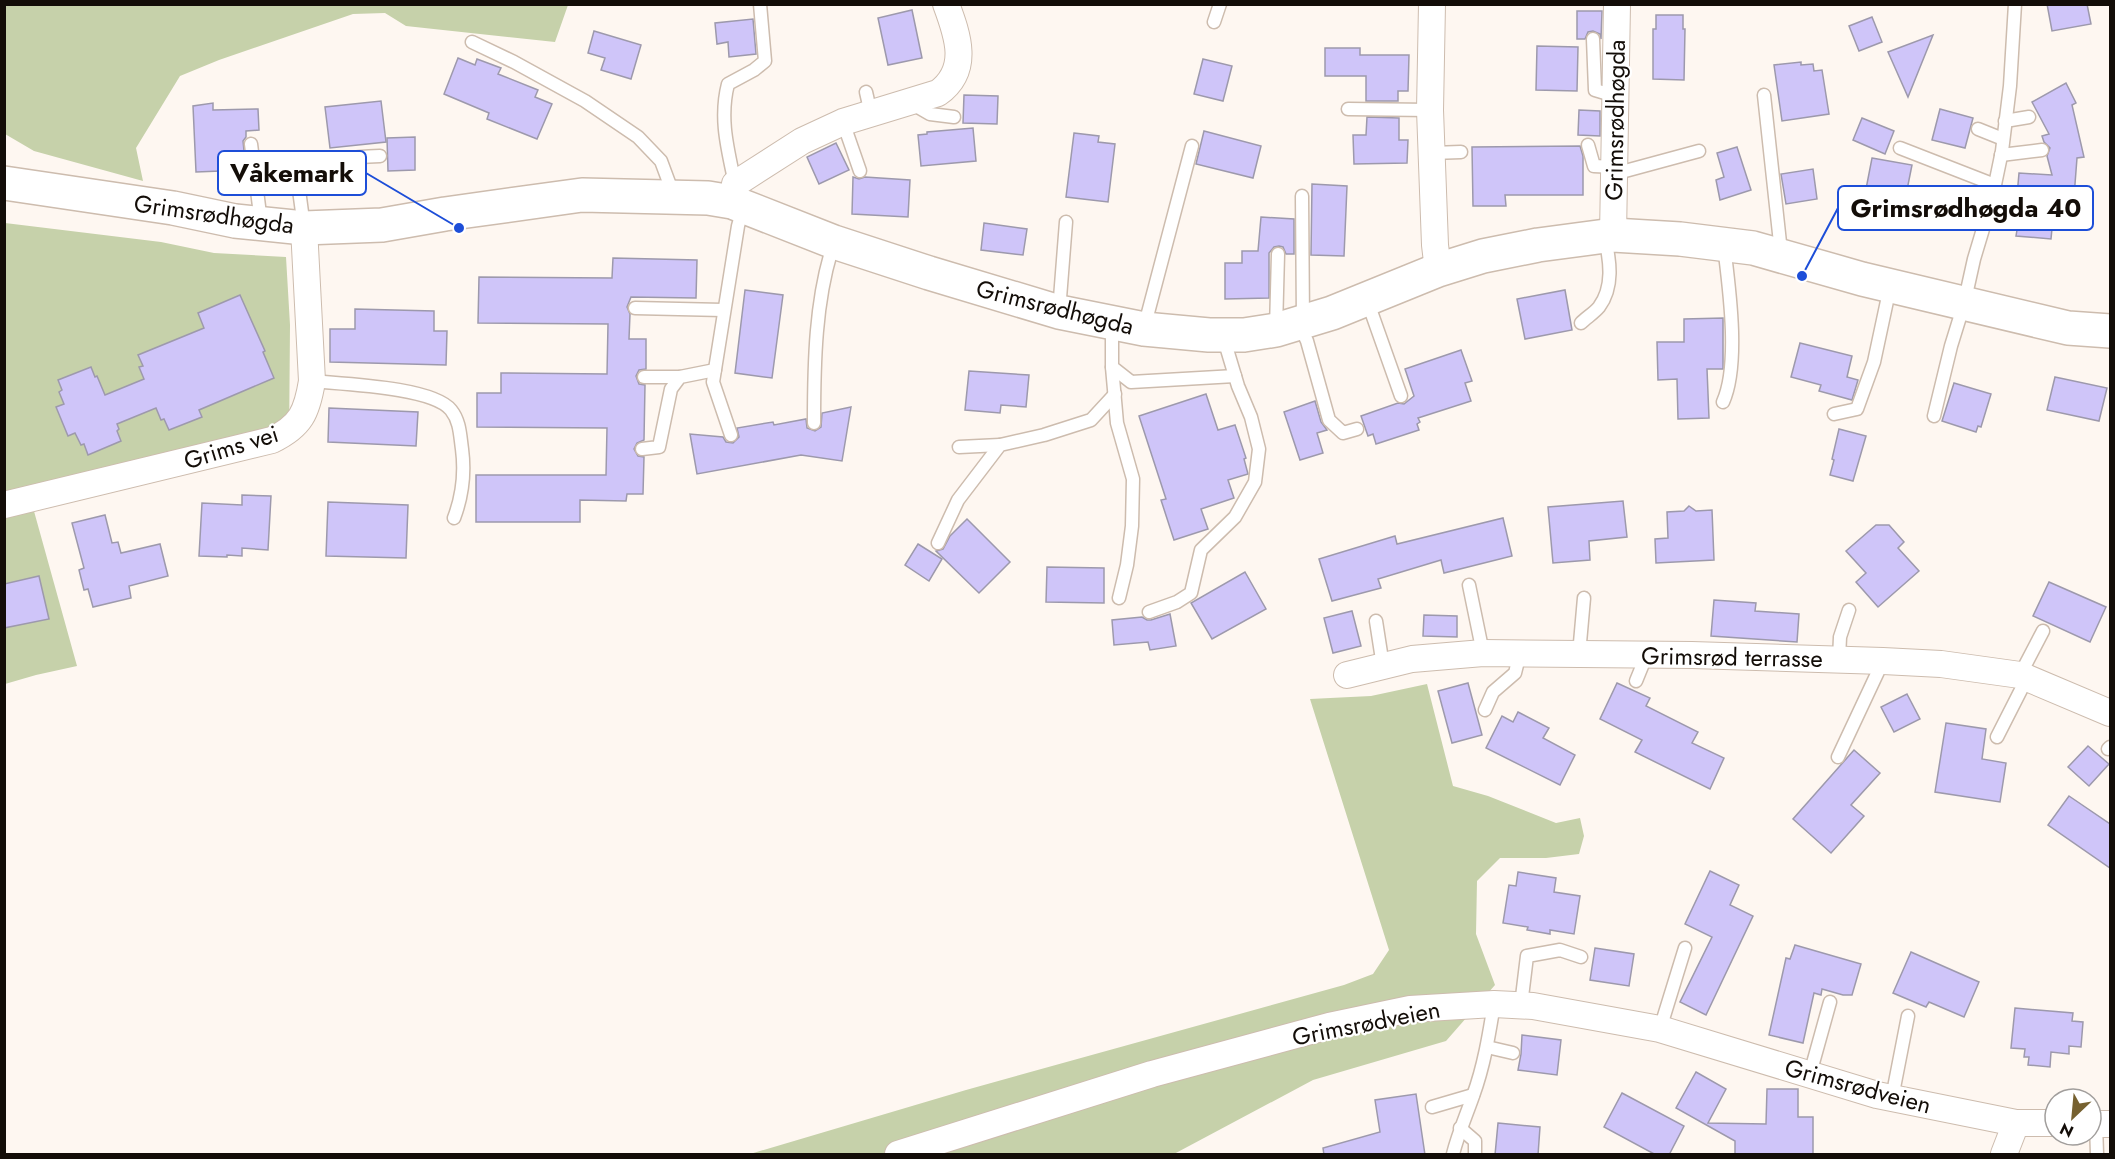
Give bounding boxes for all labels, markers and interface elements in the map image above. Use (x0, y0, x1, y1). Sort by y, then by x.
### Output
street label: Grimsrødhøgda (1596, 39, 1634, 201)
callout: Våkemark (218, 151, 366, 195)
text: Våkemark (229, 154, 354, 192)
street label: Grimsrødhøgda (132, 185, 296, 243)
callout: Grimsrødhøgda 40 (1838, 186, 2093, 230)
text: Grimsrødhøgda 40 (1850, 189, 2082, 227)
street label: Grimsrødhøgda (973, 271, 1137, 343)
street label: Grims vei (179, 416, 283, 478)
street label: Grimsrød terrasse (1641, 638, 1823, 676)
street label: Grimsrødveien (1289, 991, 1443, 1055)
street label: Grimsrødveien (1781, 1050, 1935, 1122)
north arrow (2043, 1087, 2103, 1147)
text: N (2056, 1117, 2077, 1143)

